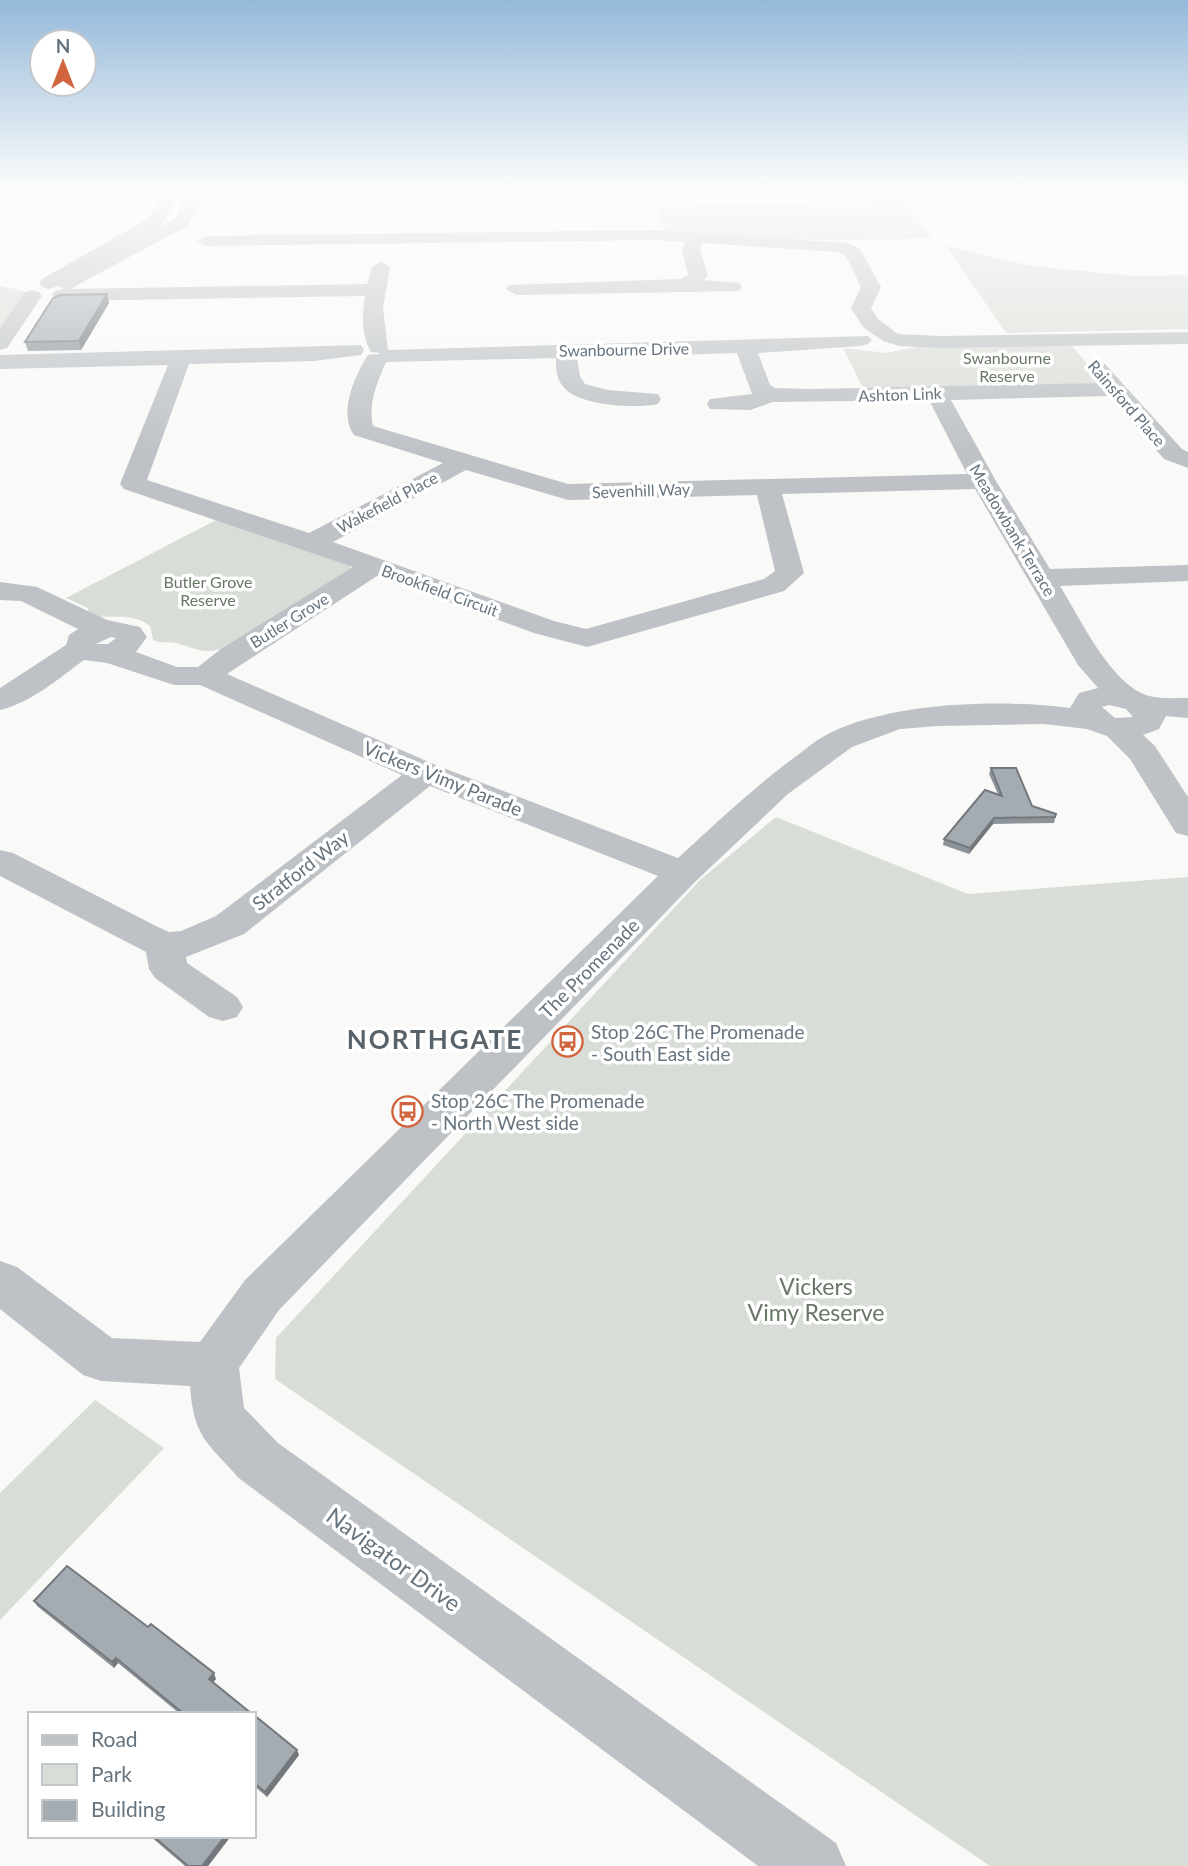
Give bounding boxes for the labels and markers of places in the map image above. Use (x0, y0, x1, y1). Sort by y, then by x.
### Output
place label: Stop 26C The Promenade - South East side (591, 1020, 804, 1065)
bus stop icon: Stop 26C The Promenade - South East side (551, 1025, 585, 1059)
place label: Stop 26C The Promenade - North West side (431, 1089, 644, 1134)
bus stop icon: Stop 26C The Promenade - North West side (391, 1094, 425, 1128)

